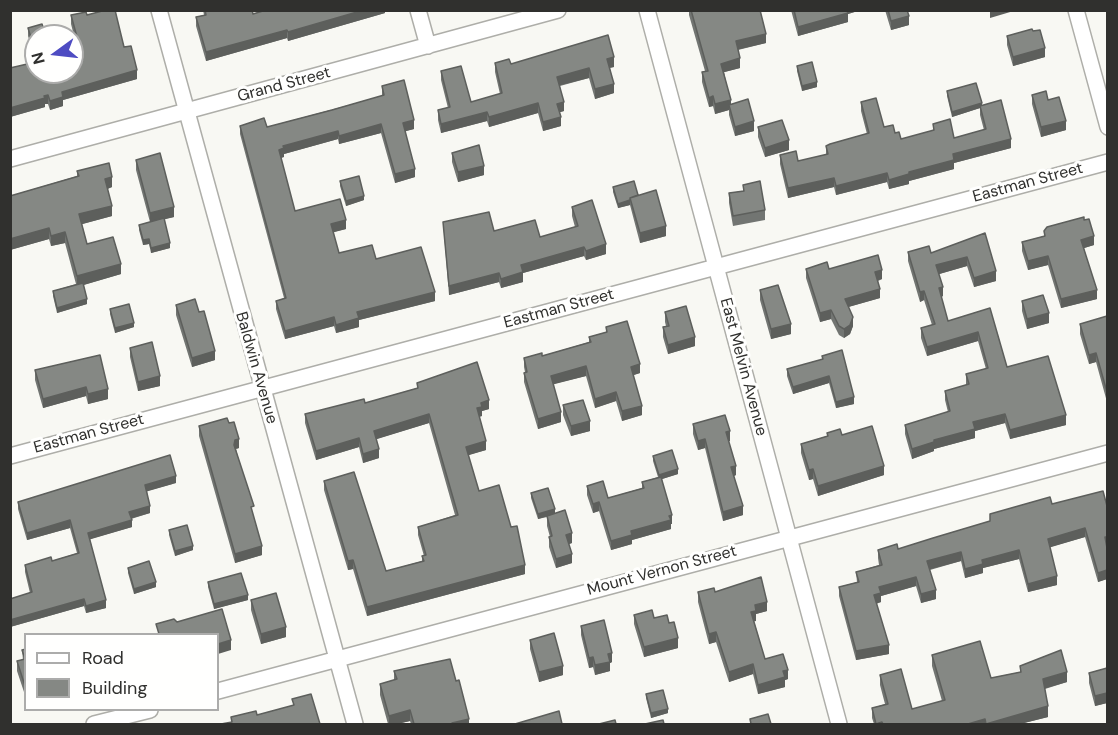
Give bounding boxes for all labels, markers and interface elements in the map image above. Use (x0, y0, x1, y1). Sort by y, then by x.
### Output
north arrow (24, 24, 84, 84)
text: N (26, 50, 50, 67)
street label: Grand Street (235, 63, 333, 107)
street label: Eastman Street (971, 159, 1085, 207)
street label: Eastman Street (502, 285, 616, 333)
street label: East Melvin Avenue (715, 296, 771, 438)
street label: Baldwin Avenue (231, 310, 281, 426)
street label: Eastman Street (32, 410, 146, 458)
street label: Mount Vernon Street (585, 542, 739, 600)
legend (24, 633, 219, 711)
text: Road (82, 646, 124, 670)
text: Building (82, 676, 147, 700)

